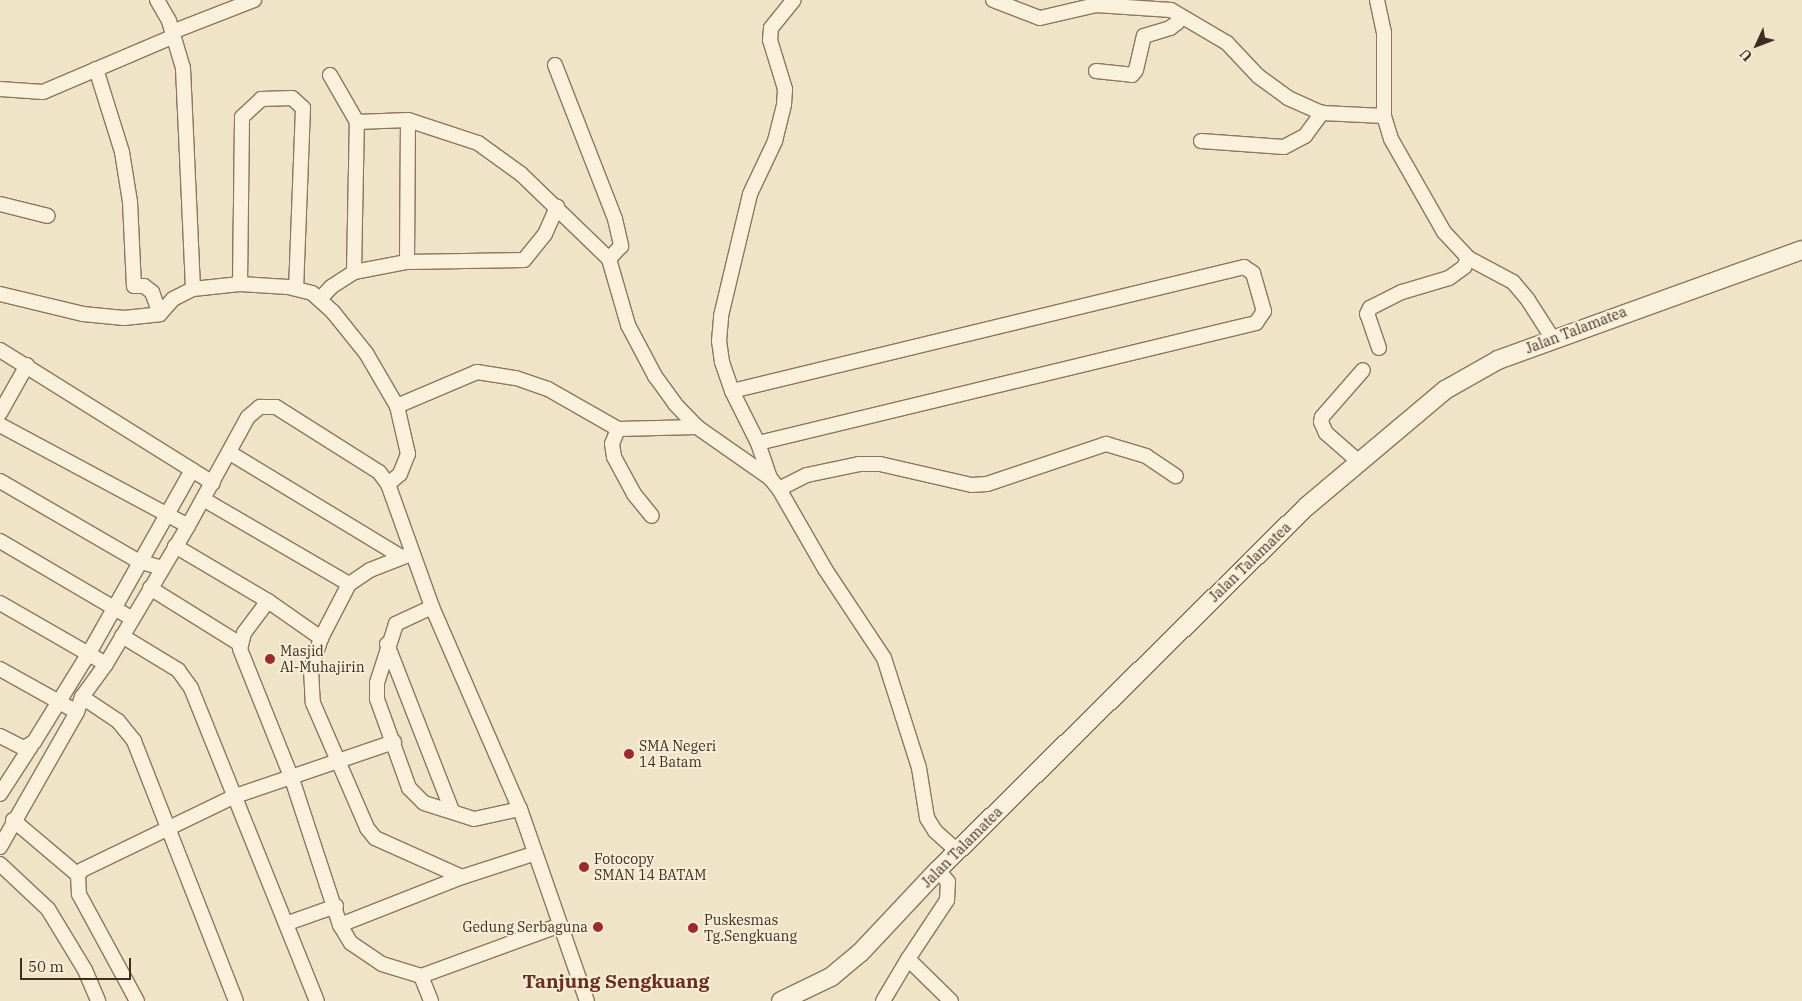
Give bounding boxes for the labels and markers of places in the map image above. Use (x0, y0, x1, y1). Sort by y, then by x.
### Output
place label: Masjid Al-Muhajirin (280, 643, 365, 676)
marker: Masjid Al-Muhajirin (264, 653, 276, 665)
place label: SMA Negeri 14 Batam (639, 738, 716, 770)
marker: SMA Negeri 14 Batam (623, 748, 635, 760)
place label: Fotocopy SMAN 14 BATAM (594, 851, 706, 884)
marker: Fotocopy SMAN 14 BATAM (578, 861, 590, 873)
place label: Puskesmas Tg.Sengkuang (704, 912, 797, 944)
place label: Gedung Serbaguna (462, 919, 588, 935)
marker: Gedung Serbaguna (592, 921, 604, 933)
marker: Puskesmas Tg.Sengkuang (686, 921, 700, 935)

